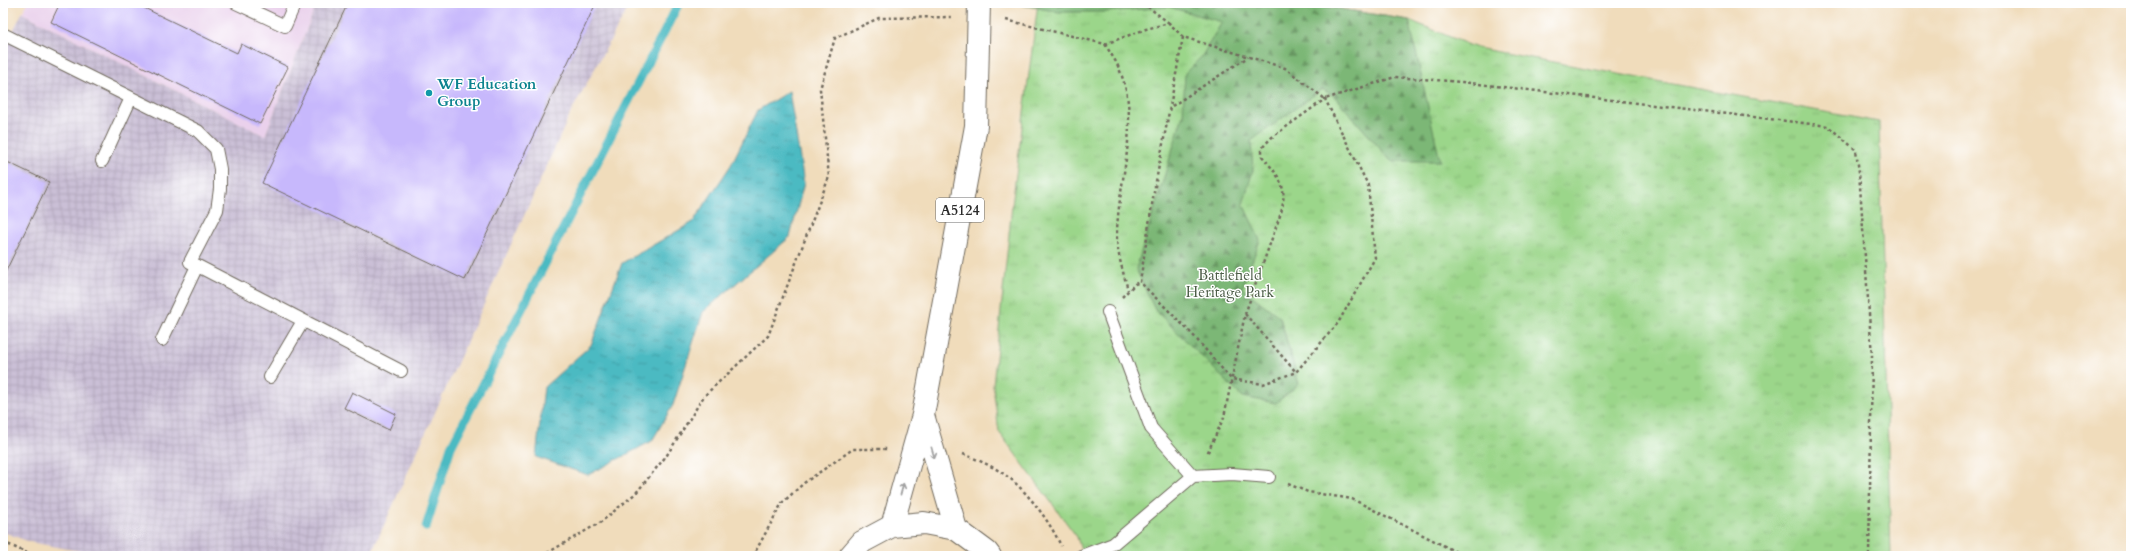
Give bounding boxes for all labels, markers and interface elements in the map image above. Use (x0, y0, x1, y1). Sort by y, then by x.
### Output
place label: WF Education Group (436, 74, 537, 111)
marker: WF Education Group (424, 88, 434, 98)
road number: A5124 (936, 198, 984, 222)
park label: Battlefield Heritage Park (1186, 265, 1274, 302)
one-way arrow (930, 446, 937, 459)
one-way arrow (899, 482, 907, 495)

